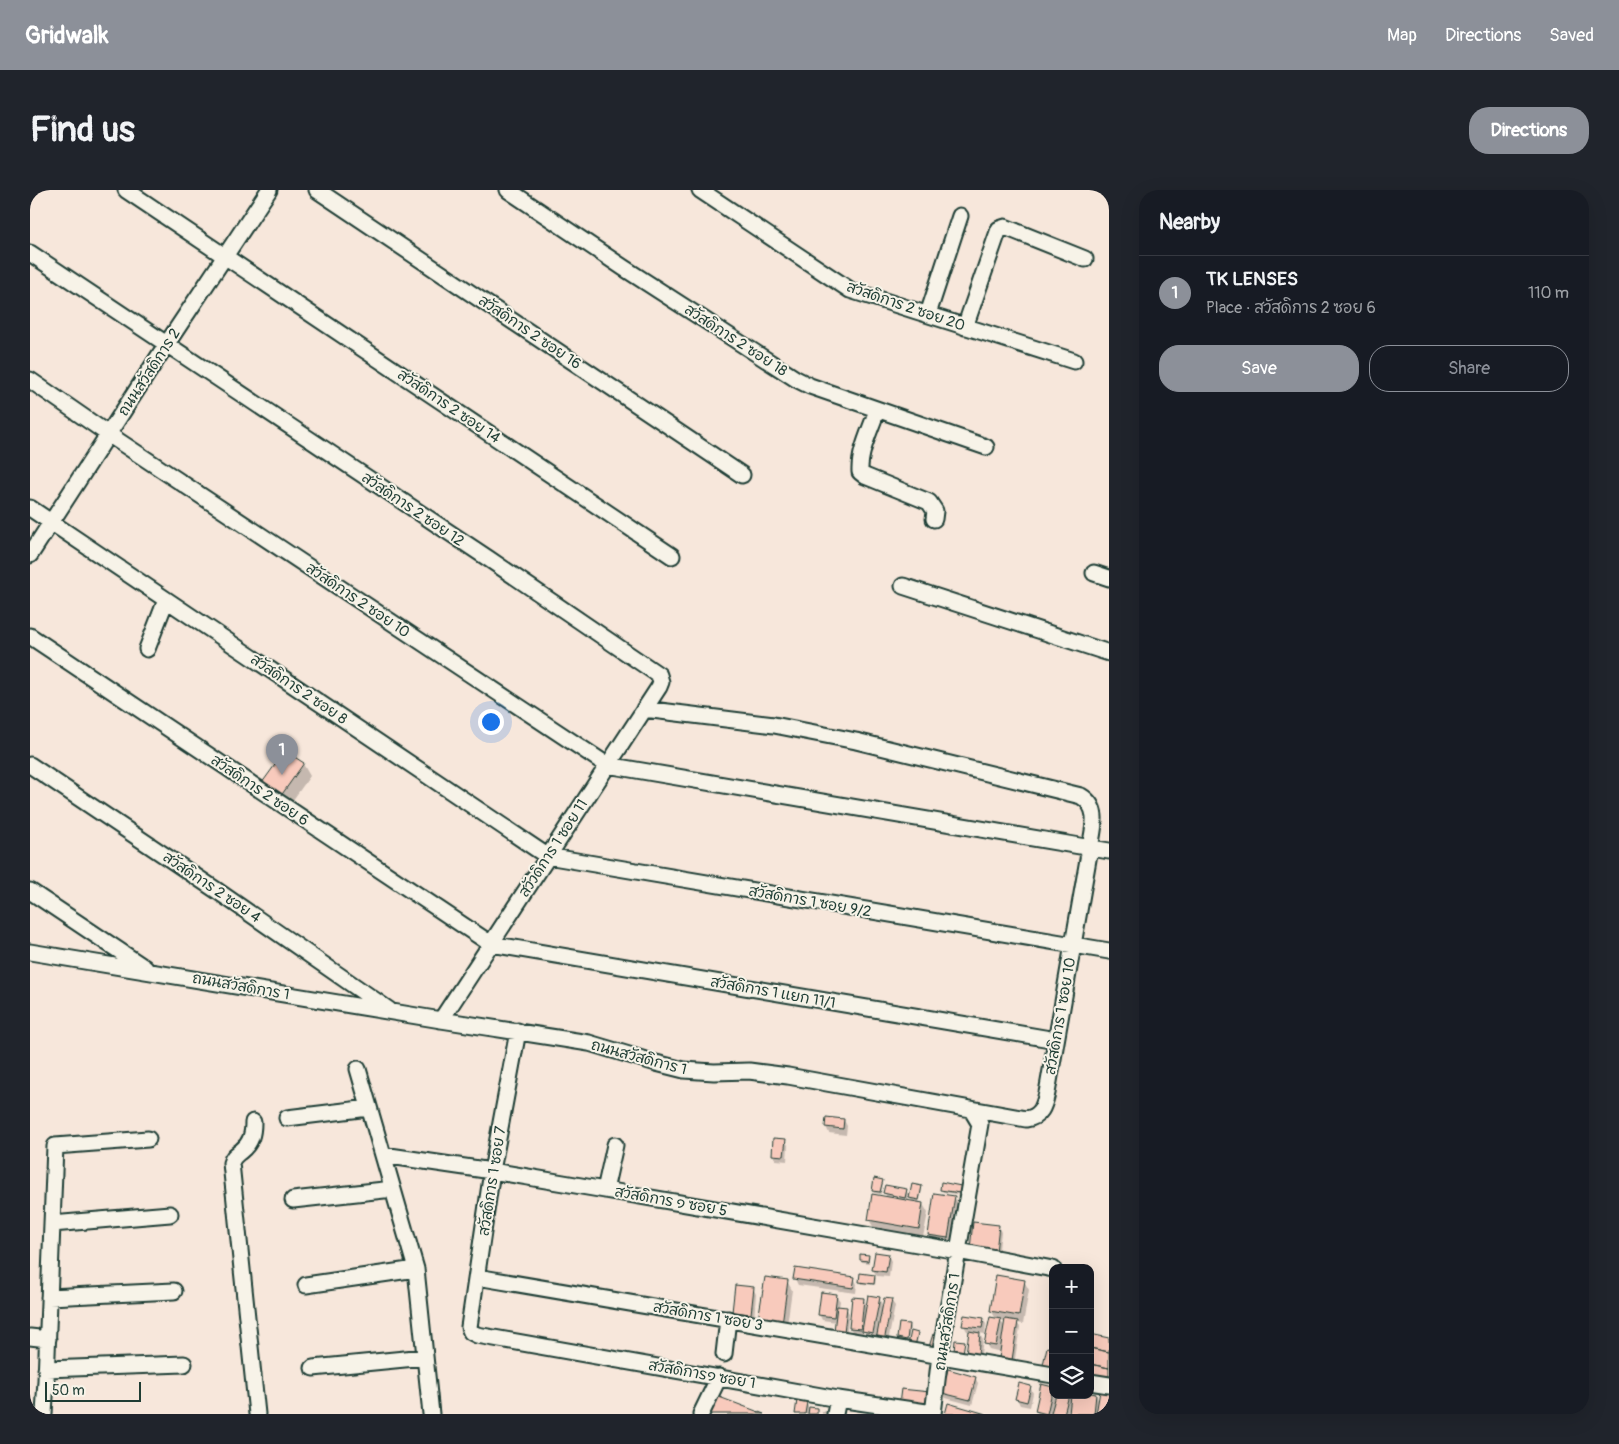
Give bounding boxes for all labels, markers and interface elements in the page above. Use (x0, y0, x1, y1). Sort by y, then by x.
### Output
text: Gridwalk (25, 21, 109, 50)
text: Map (1387, 24, 1417, 47)
text: Directions (1445, 24, 1521, 47)
text: Saved (1549, 24, 1594, 47)
button: Directions (1469, 107, 1589, 154)
text: Find us (30, 108, 135, 152)
text: Nearby (1159, 209, 1220, 236)
text: TK LENSES (1206, 267, 1298, 291)
street label: สวัสดิการ 2 ซอย 20 (844, 277, 968, 336)
text: 1 (1172, 283, 1178, 303)
text: 110 m (1528, 283, 1569, 303)
street label: สวัสดิการ 2 ซอย 16 (475, 291, 585, 374)
text: Place · สวัสดิการ 2 ซอย 6 (1206, 298, 1376, 318)
street label: สวัสดิการ 2 ซอย 18 (681, 300, 791, 381)
street label: ถนนสวัสดิการ 2 (114, 325, 185, 420)
button: Save (1159, 345, 1359, 392)
button: Share (1369, 345, 1569, 392)
street label: สวัสดิการ 2 ซอย 14 (394, 365, 504, 448)
street label: สวัสดิการ 2 ซอย 12 (358, 468, 468, 551)
street label: สวัสดิการ 2 ซอย 10 (302, 559, 413, 642)
street label: สวัสดิการ 2 ซอย 8 (247, 650, 351, 729)
your location (478, 709, 504, 735)
pin: 1 (266, 734, 298, 775)
street label: สวัสดิการ 2 ซอย 6 (207, 751, 312, 830)
street label: สวัวดิการ 1 ซอย 11 (515, 796, 592, 901)
street label: สวัสดิการ 2 ซอย 4 (159, 848, 265, 927)
street label: สวัสดิการ 1 ซอย 9/2 (747, 881, 873, 922)
street label: สวัสดิการ 1 ซอย 10 (1041, 956, 1080, 1076)
street label: ถนนสวัสดิการ 1 (191, 969, 291, 1004)
street label: สวัสดิการ 1 แยก 11/1 (709, 972, 837, 1013)
street label: ถนนสวัสดิการ 1 (589, 1036, 689, 1079)
street label: สวัสดิการ 1 ซอย 7 (474, 1125, 511, 1237)
street label: สวัสดิการ ๑ ซอย 5 (613, 1182, 729, 1221)
map controls (1049, 1264, 1094, 1399)
button: + (1049, 1264, 1094, 1309)
street label: ถนนสวัสดิการ 1 (930, 1272, 965, 1372)
street label: สวัสดิการ 1 ซอย 3 (652, 1297, 764, 1335)
button: − (1049, 1309, 1094, 1354)
button: layers (1049, 1354, 1094, 1399)
street label: สวัสดิการ๑ ซอย 1 (647, 1356, 757, 1393)
scale bar (45, 1379, 141, 1402)
text: 50 m (52, 1382, 85, 1399)

